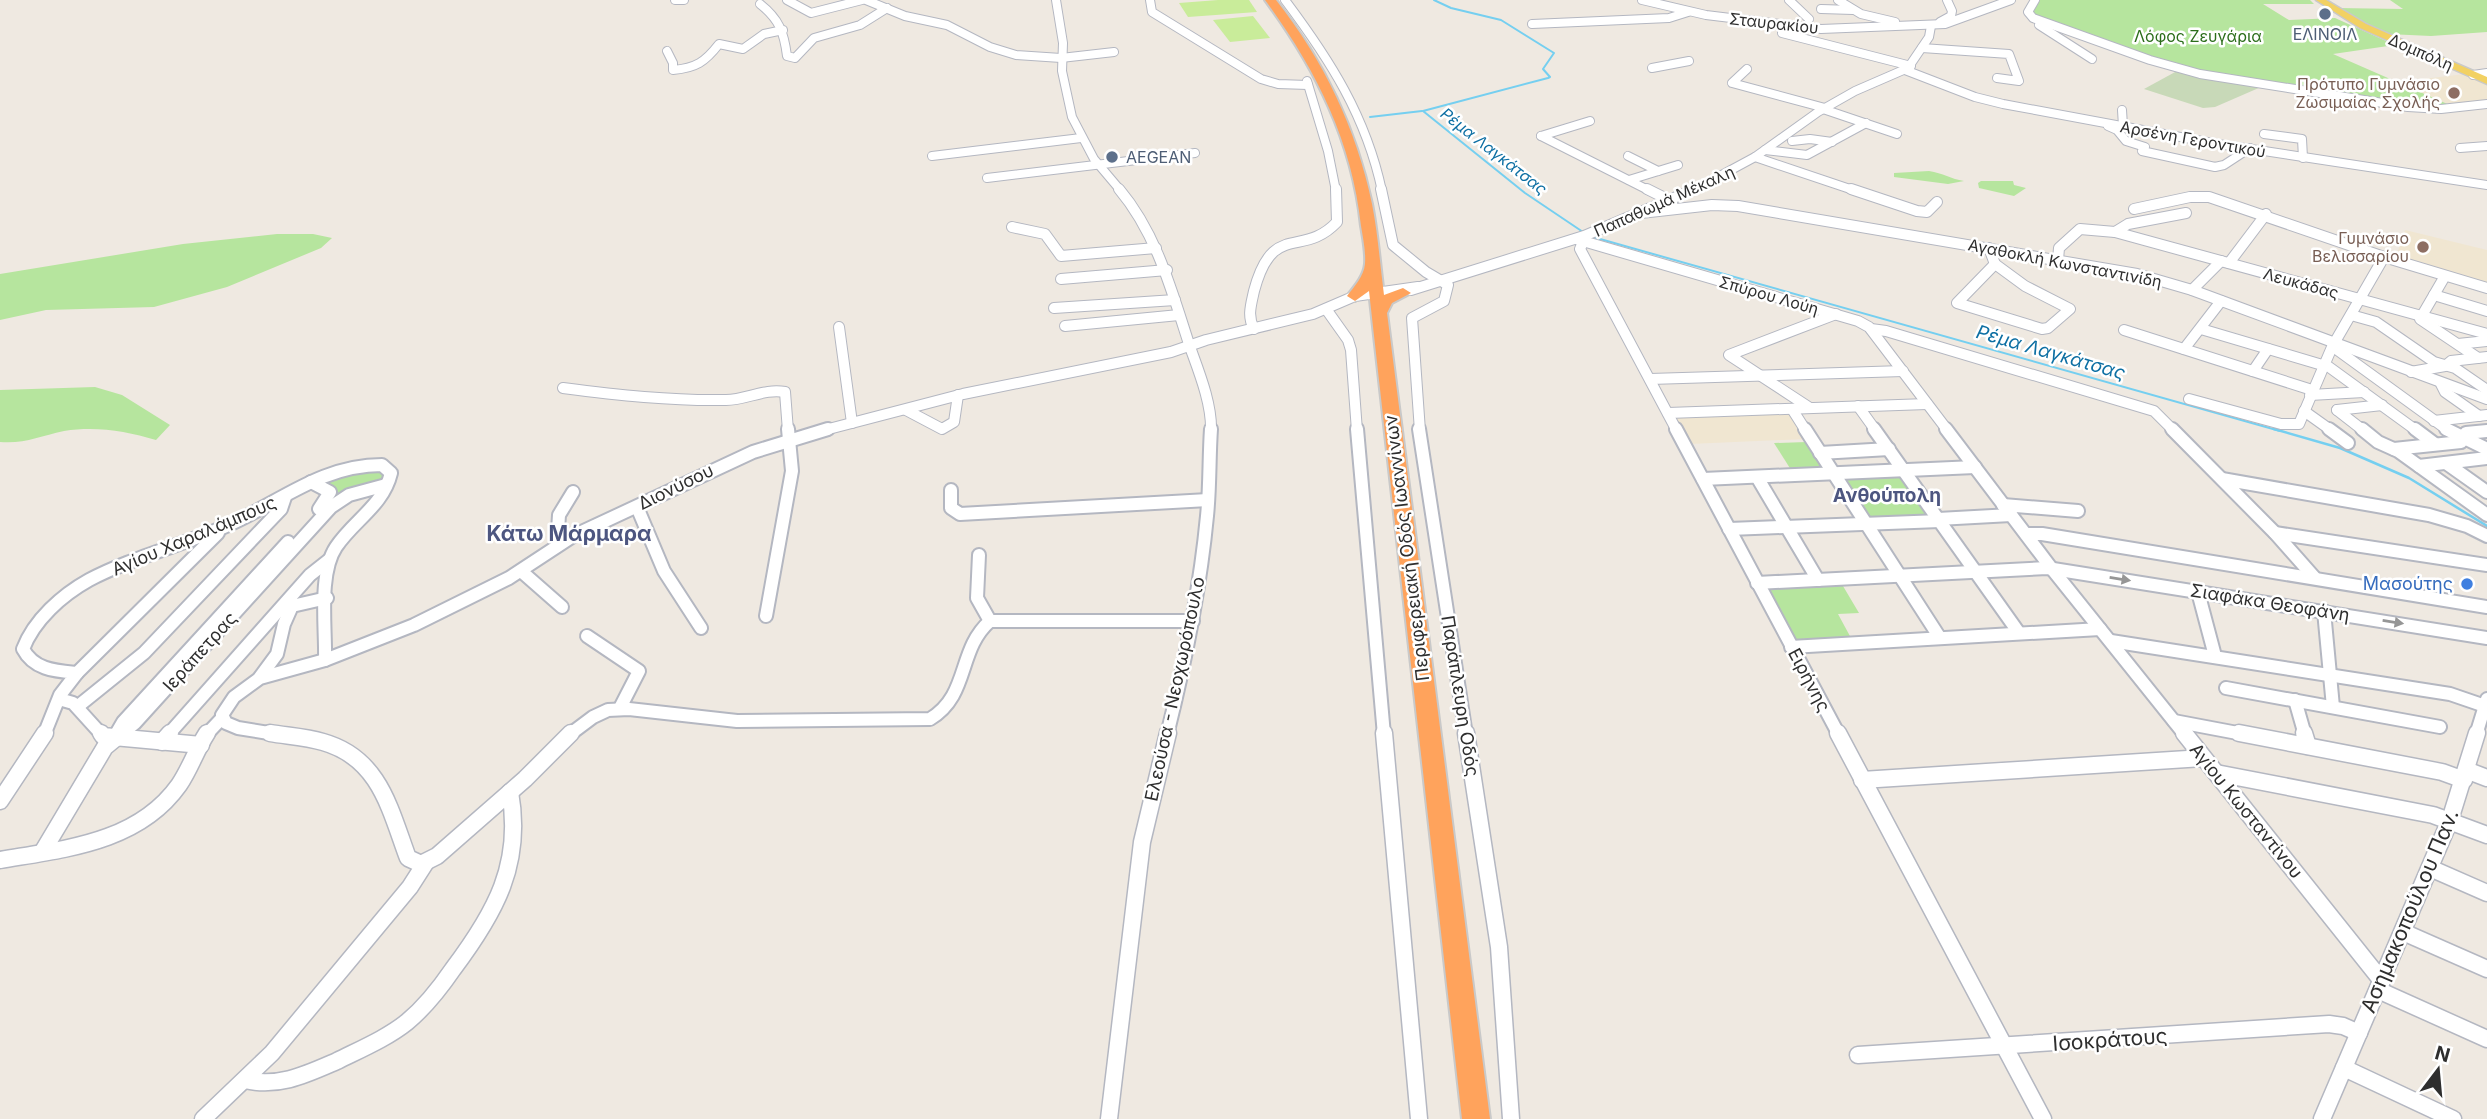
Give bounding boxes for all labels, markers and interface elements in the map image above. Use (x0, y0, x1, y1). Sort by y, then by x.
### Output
marker: ΕΛΙΝΟΙΛ (2317, 6, 2333, 22)
street label: Σταυρακίου (1728, 8, 1820, 38)
place label: ΕΛΙΝΟΙΛ (2293, 24, 2357, 44)
park label: Λόφος Ζευγάρια (2134, 26, 2262, 46)
street label: Δομπόλη (2386, 29, 2456, 75)
place label: Πρότυπο Γυμνάσιο Ζωσιμαίας Σχολής (2295, 74, 2440, 112)
marker: Πρότυπο Γυμνάσιο Ζωσιμαίας Σχολής (2446, 85, 2462, 101)
water label: Ρέμα Λαγκάτσας (1437, 103, 1551, 199)
street label: Αρσένη Γεροντικού (2119, 116, 2267, 162)
place label: AEGEAN (1126, 147, 1191, 167)
marker: AEGEAN (1104, 149, 1120, 165)
street label: Παπαθωμά Μέκαλη (1591, 161, 1737, 241)
place label: Γυμνάσιο Βελισσαρίου (2312, 228, 2409, 266)
street label: Αγαθοκλή Κωνσταντινίδη (1966, 234, 2164, 292)
marker: Γυμνάσιο Βελισσαρίου (2415, 239, 2431, 255)
street label: Λευκάδας (2261, 263, 2341, 303)
street label: Σπύρου Λούη (1717, 271, 1821, 319)
water label: Ρέμα Λαγκάτσας (1974, 320, 2128, 385)
street label: Περιφερειακή Οδός Ιωαννίνων (1380, 413, 1433, 682)
street label: Διονύσου (635, 459, 717, 514)
district label: Ανθούπολη (1833, 484, 1941, 507)
street label: Αγίου Χαραλάμπους (109, 491, 279, 580)
district label: Κάτω Μάρμαρα (487, 521, 651, 546)
place label: Μασούτης (2363, 573, 2453, 594)
one-way arrow (2109, 574, 2131, 585)
street label: Ελεούσα - Νεοχωρόπουλο (1140, 575, 1209, 803)
marker: Μασούτης (2459, 576, 2475, 592)
street label: Σιαφάκα Θεοφάνη (2189, 580, 2351, 625)
street label: Ιεράπετρας (158, 608, 241, 696)
street label: Παράπλευρη Οδός (1437, 614, 1484, 778)
one-way arrow (2382, 617, 2404, 628)
street label: Ειρήνης (1784, 644, 1835, 715)
street label: Αγίου Κωσταντίνου (2186, 739, 2307, 882)
street label: Ασημακοπούλου Παν. (2355, 805, 2464, 1016)
street label: Ισοκράτους (2052, 1023, 2168, 1056)
north arrow (2403, 1035, 2473, 1105)
text: N (2432, 1041, 2453, 1067)

